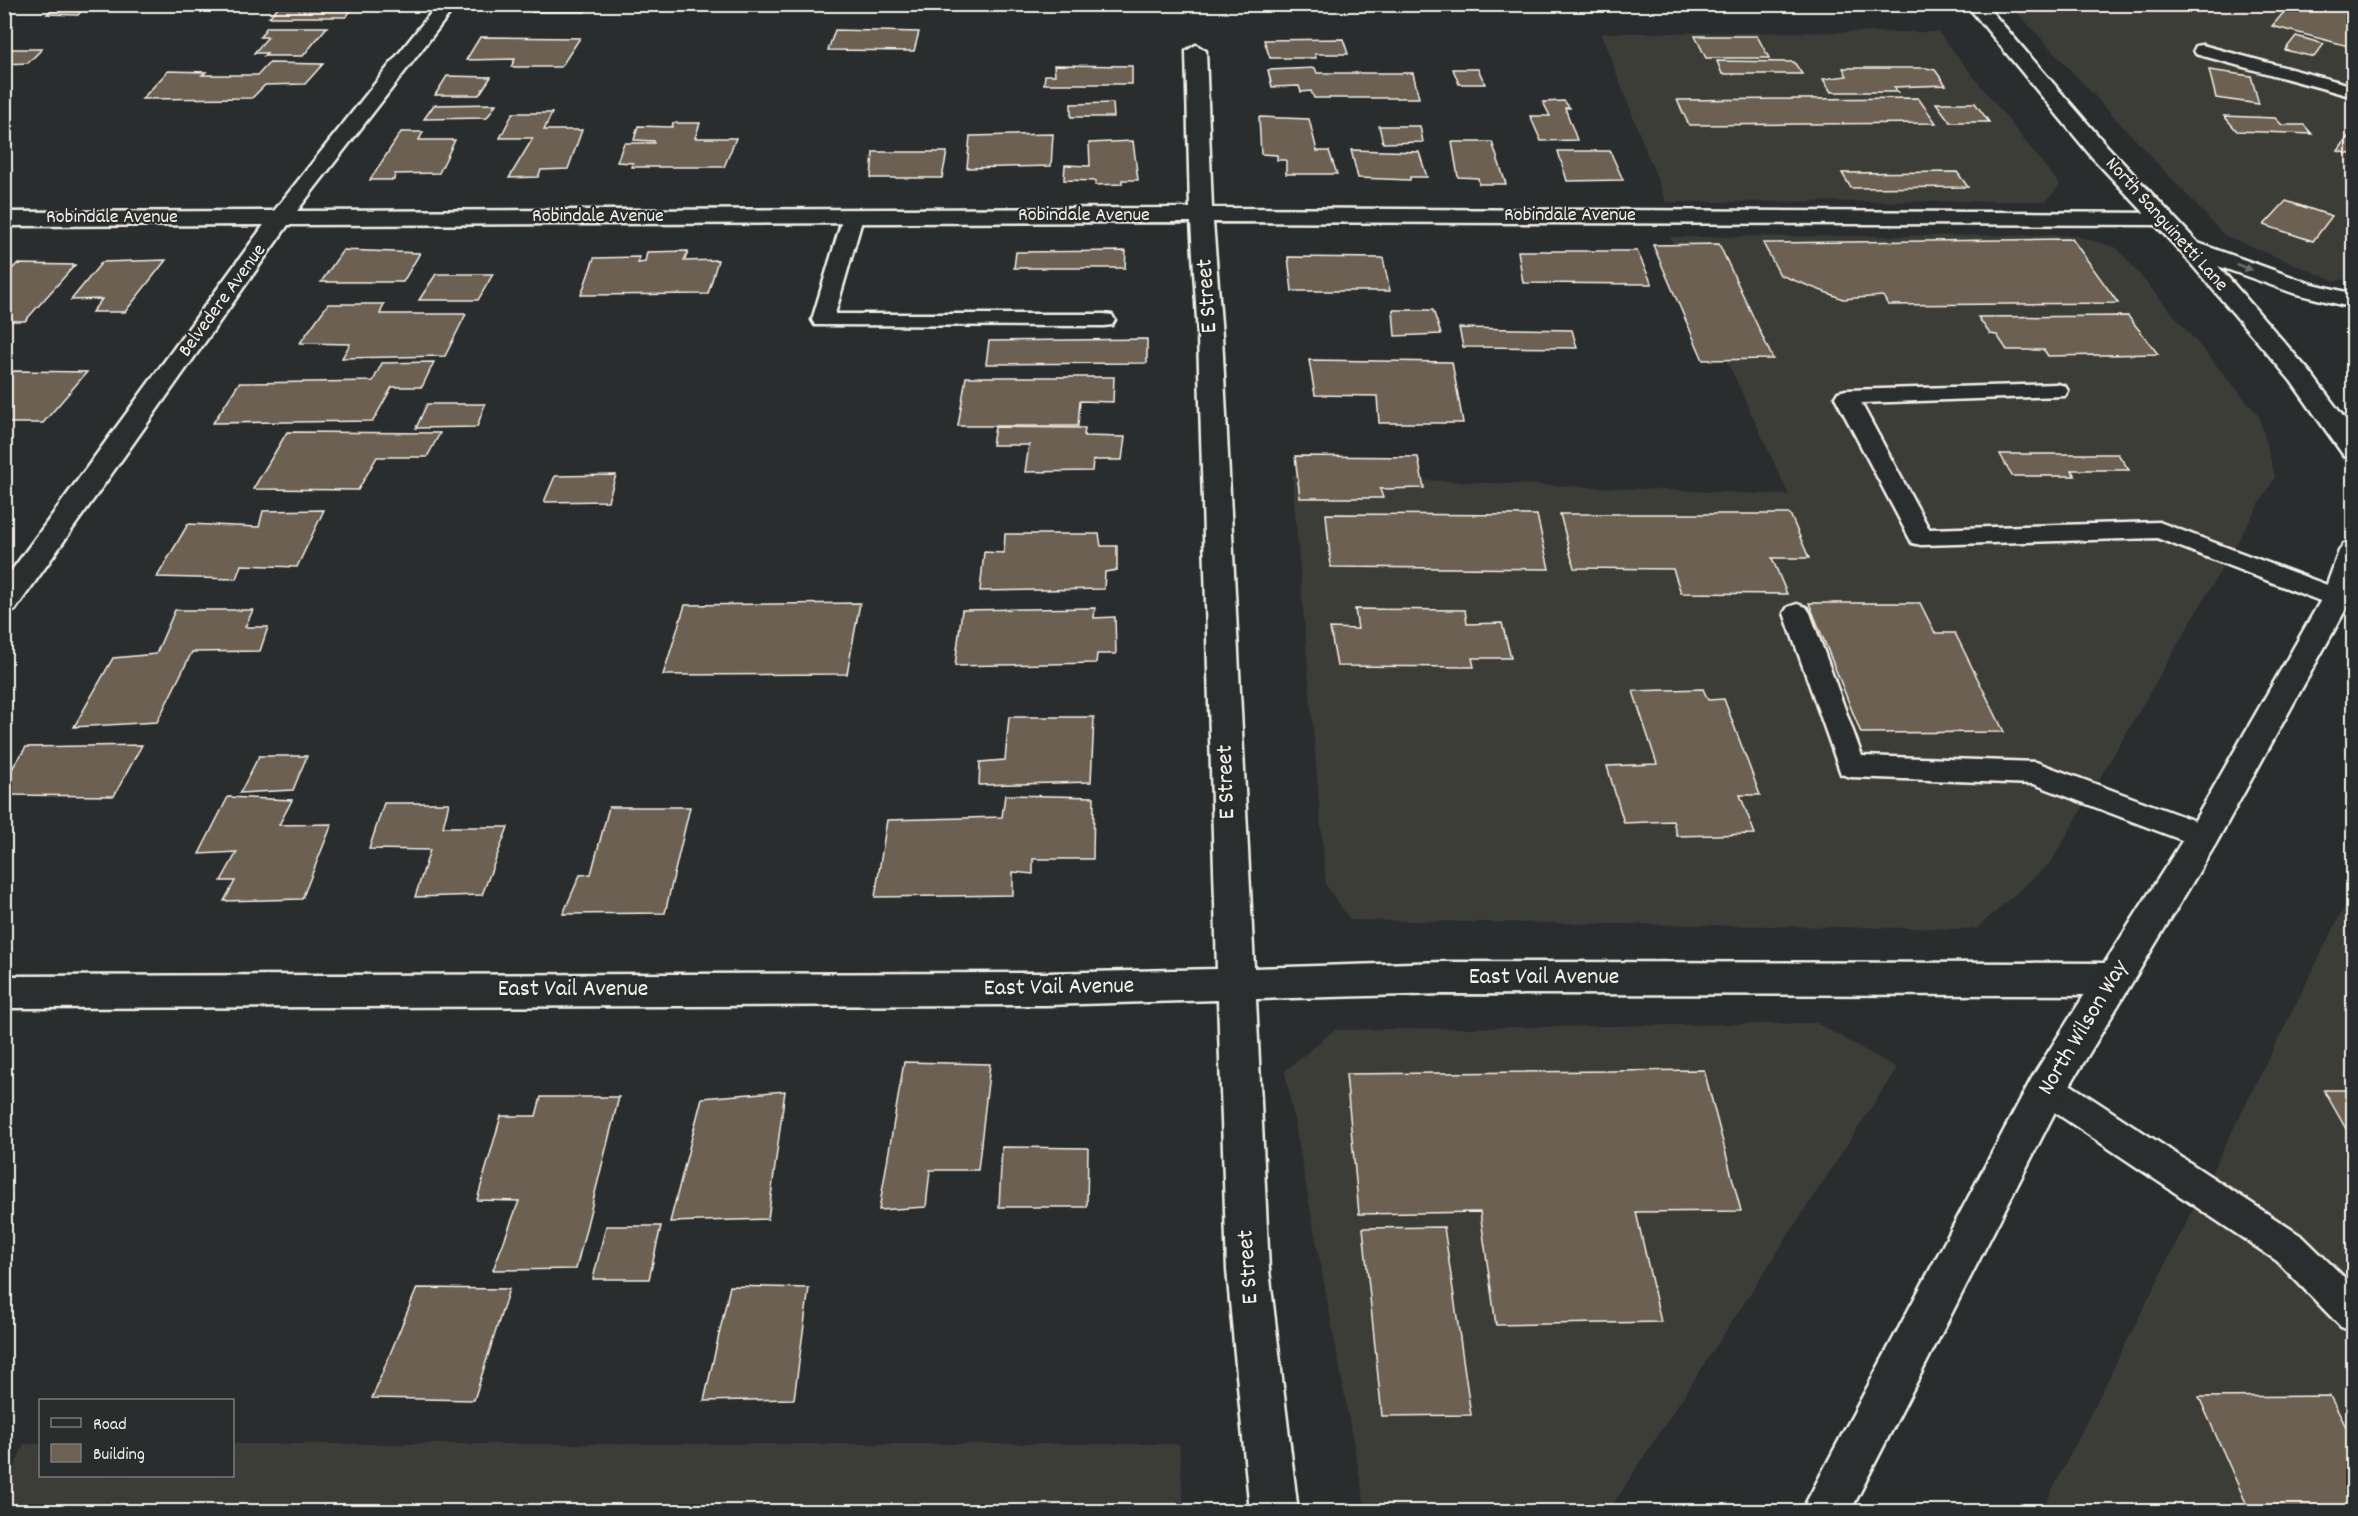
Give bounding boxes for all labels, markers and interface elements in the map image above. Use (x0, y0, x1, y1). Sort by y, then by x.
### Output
street label: North Sanguinetti Lane (2098, 152, 2234, 299)
street label: Robindale Avenue (1018, 202, 1150, 230)
street label: Robindale Avenue (1504, 202, 1636, 230)
street label: Robindale Avenue (532, 203, 664, 231)
street label: Robindale Avenue (46, 204, 178, 232)
street label: Belvedere Avenue (172, 238, 274, 363)
street label: E Street (1188, 257, 1228, 334)
one-way arrow (2235, 263, 2253, 273)
street label: E Street (1209, 744, 1245, 820)
street label: North Wilson Way (2030, 953, 2139, 1102)
street label: East Vail Avenue (1469, 961, 1619, 995)
street label: East Vail Avenue (983, 970, 1135, 1006)
street label: East Vail Avenue (498, 973, 648, 1007)
street label: E Street (1229, 1228, 1269, 1305)
legend (39, 1399, 234, 1477)
text: Road (93, 1413, 127, 1438)
text: Building (93, 1443, 145, 1468)

